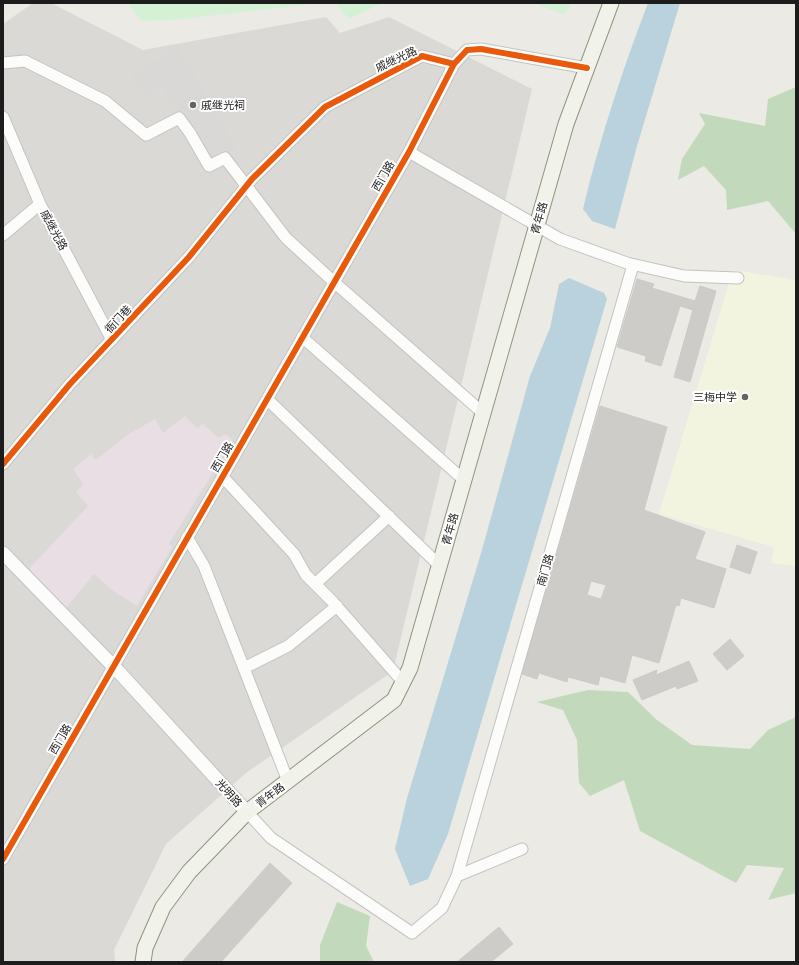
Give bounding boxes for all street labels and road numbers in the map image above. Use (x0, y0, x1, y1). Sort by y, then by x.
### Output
street label: 戚继光路 (373, 43, 419, 75)
street label: 西门路 (369, 158, 397, 194)
street label: 青年路 (528, 200, 550, 236)
street label: 戚继光路 (37, 207, 71, 253)
street label: 衙门巷 (102, 302, 134, 336)
street label: 西门路 (208, 439, 236, 475)
street label: 青年路 (439, 511, 461, 547)
street label: 南门路 (534, 552, 556, 588)
street label: 西门路 (46, 721, 74, 757)
street label: 光明路 (213, 776, 245, 810)
street label: 青年路 (253, 779, 287, 811)

